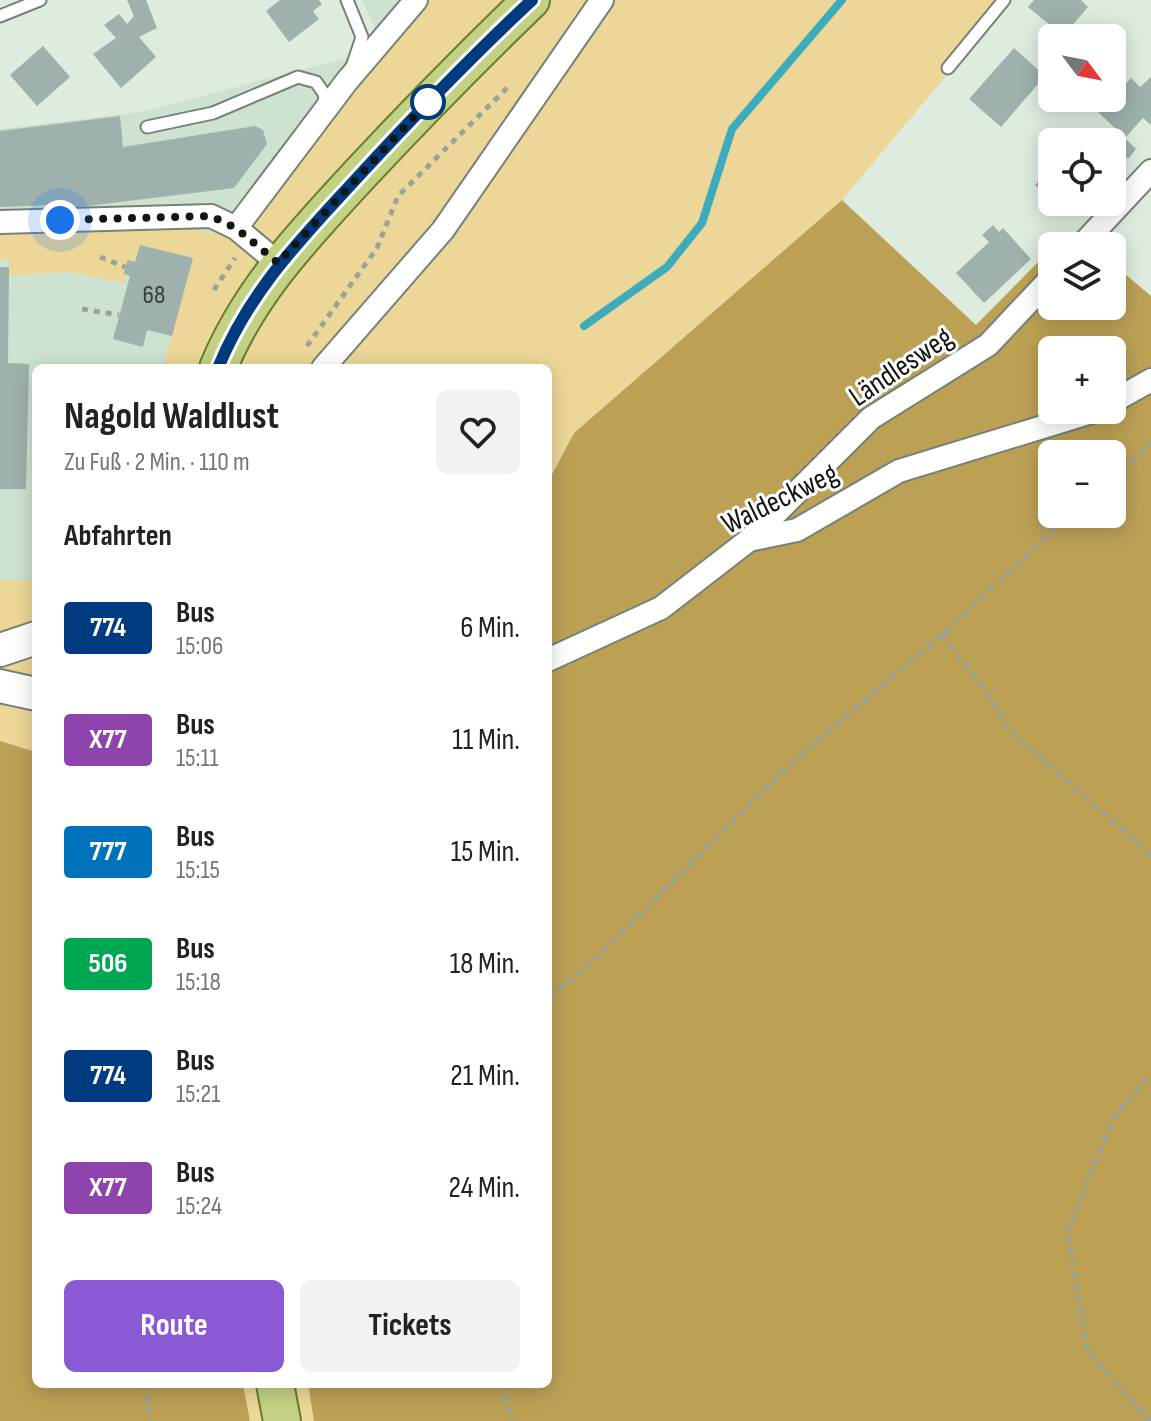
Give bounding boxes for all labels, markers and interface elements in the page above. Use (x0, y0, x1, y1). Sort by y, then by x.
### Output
north arrow (1038, 24, 1126, 112)
map controls (1038, 24, 1126, 528)
unlabelled marker (411, 85, 445, 119)
button: locate (1038, 128, 1126, 216)
your location (40, 200, 80, 240)
button: layers (1038, 232, 1126, 320)
house number: 68 (143, 280, 165, 311)
street label: Ländlesweg (842, 319, 960, 415)
button: + (1038, 336, 1126, 424)
button: heart (436, 390, 520, 474)
text: Nagold Waldlust (64, 394, 279, 439)
button: − (1038, 440, 1126, 528)
text: Zu Fuß · 2 Min. · 110 m (64, 447, 250, 478)
street label: Waldeckweg (716, 455, 844, 543)
text: Abfahrten (64, 518, 172, 554)
text: Bus (176, 595, 215, 631)
text: 6 Min. (460, 610, 520, 646)
text: 774 (90, 611, 126, 644)
text: 15:06 (176, 631, 223, 662)
text: Bus (176, 707, 215, 743)
text: 11 Min. (452, 722, 520, 758)
text: X77 (89, 723, 127, 756)
text: 15:11 (176, 743, 219, 774)
text: Bus (176, 819, 215, 855)
text: 15 Min. (451, 834, 520, 870)
text: 777 (90, 835, 126, 868)
text: 15:15 (176, 855, 220, 886)
text: Bus (176, 931, 215, 967)
text: 18 Min. (450, 946, 520, 982)
text: 506 (89, 947, 127, 980)
text: 15:18 (176, 967, 221, 998)
text: Bus (176, 1043, 215, 1079)
text: 21 Min. (450, 1058, 520, 1094)
text: 774 (90, 1059, 126, 1092)
text: 15:21 (176, 1079, 220, 1110)
text: Bus (176, 1155, 215, 1191)
text: 24 Min. (449, 1170, 520, 1206)
text: X77 (89, 1171, 127, 1204)
text: 15:24 (176, 1191, 222, 1222)
button: Route (64, 1280, 284, 1372)
button: Tickets (300, 1280, 520, 1372)

